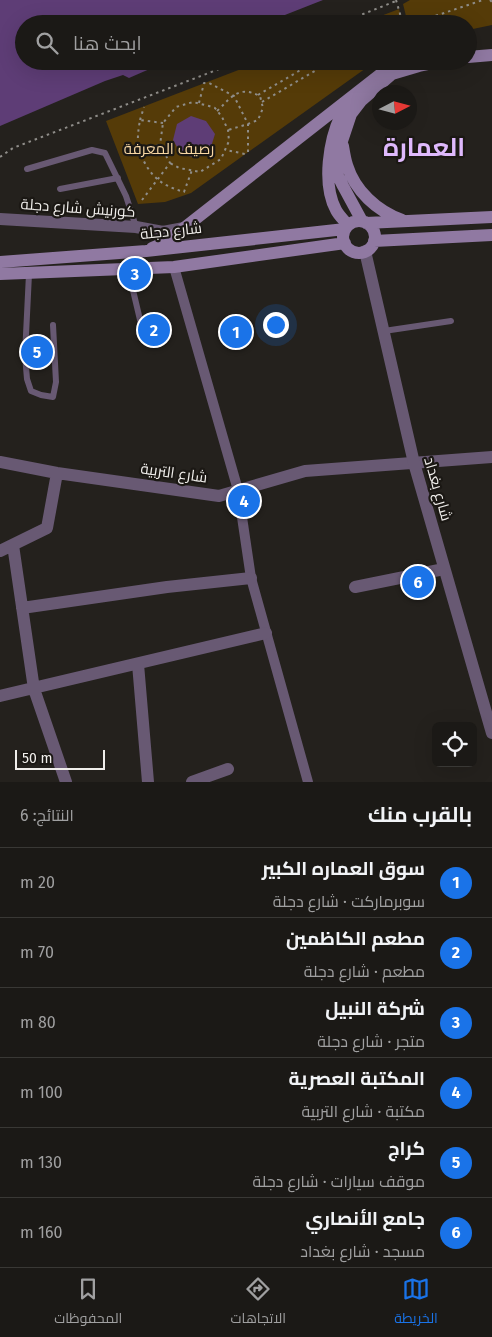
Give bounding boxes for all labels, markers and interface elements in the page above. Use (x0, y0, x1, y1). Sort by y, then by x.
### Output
search box (15, 15, 477, 70)
icon: search (33, 29, 61, 57)
text: ابحث هنا (73, 32, 142, 55)
north arrow (372, 85, 417, 130)
district label: العمارة (383, 133, 465, 163)
park label: رصيف المعرفة (124, 140, 214, 158)
street label: كورنيش شارع دجلة (20, 195, 136, 223)
street label: شارع دجلة (139, 219, 203, 245)
pin: 3 (119, 255, 151, 293)
pin: 2 (138, 311, 170, 349)
your location (263, 312, 289, 338)
pin: 1 (220, 313, 252, 351)
pin: 5 (21, 333, 53, 371)
street label: شارع بغداد (418, 455, 456, 524)
street label: شارع التربية (139, 459, 209, 489)
pin: 4 (228, 482, 260, 520)
pin: 6 (402, 563, 434, 601)
map controls (432, 722, 477, 767)
button: locate (432, 722, 477, 767)
scale bar (15, 747, 105, 770)
text: 50 m (22, 750, 53, 767)
text: بالقرب منك (368, 802, 472, 828)
text: النتائج: 6 (20, 806, 74, 825)
text: سوق العماره الكبير (262, 857, 425, 880)
text: 20 m (20, 873, 55, 892)
text: 1 (452, 873, 460, 892)
text: سوبرماركت · شارع دجلة (273, 892, 425, 911)
text: مطعم الكاظمين (286, 927, 425, 950)
text: 70 m (20, 943, 54, 962)
text: 2 (452, 943, 460, 962)
text: مطعم · شارع دجلة (304, 962, 425, 981)
text: شركة النبيل (325, 997, 425, 1020)
text: 80 m (20, 1013, 56, 1032)
text: 3 (452, 1013, 460, 1032)
text: متجر · شارع دجلة (317, 1032, 425, 1051)
text: المكتبة العصرية (289, 1067, 425, 1090)
text: 100 m (20, 1083, 63, 1102)
text: 4 (451, 1083, 461, 1102)
text: مكتبة · شارع التربية (302, 1102, 425, 1121)
text: كراج (388, 1137, 425, 1160)
text: 130 m (20, 1153, 62, 1172)
text: 5 (452, 1153, 460, 1172)
text: موقف سيارات · شارع دجلة (253, 1172, 425, 1191)
text: جامع الأنصاري (306, 1207, 425, 1230)
text: 160 m (20, 1223, 62, 1242)
text: 6 (451, 1223, 461, 1242)
text: مسجد · شارع بغداد (300, 1242, 425, 1261)
tab: المحفوظات (54, 1275, 122, 1331)
tab: الاتجاهات (231, 1275, 286, 1331)
tab: الخريطة (394, 1275, 438, 1331)

